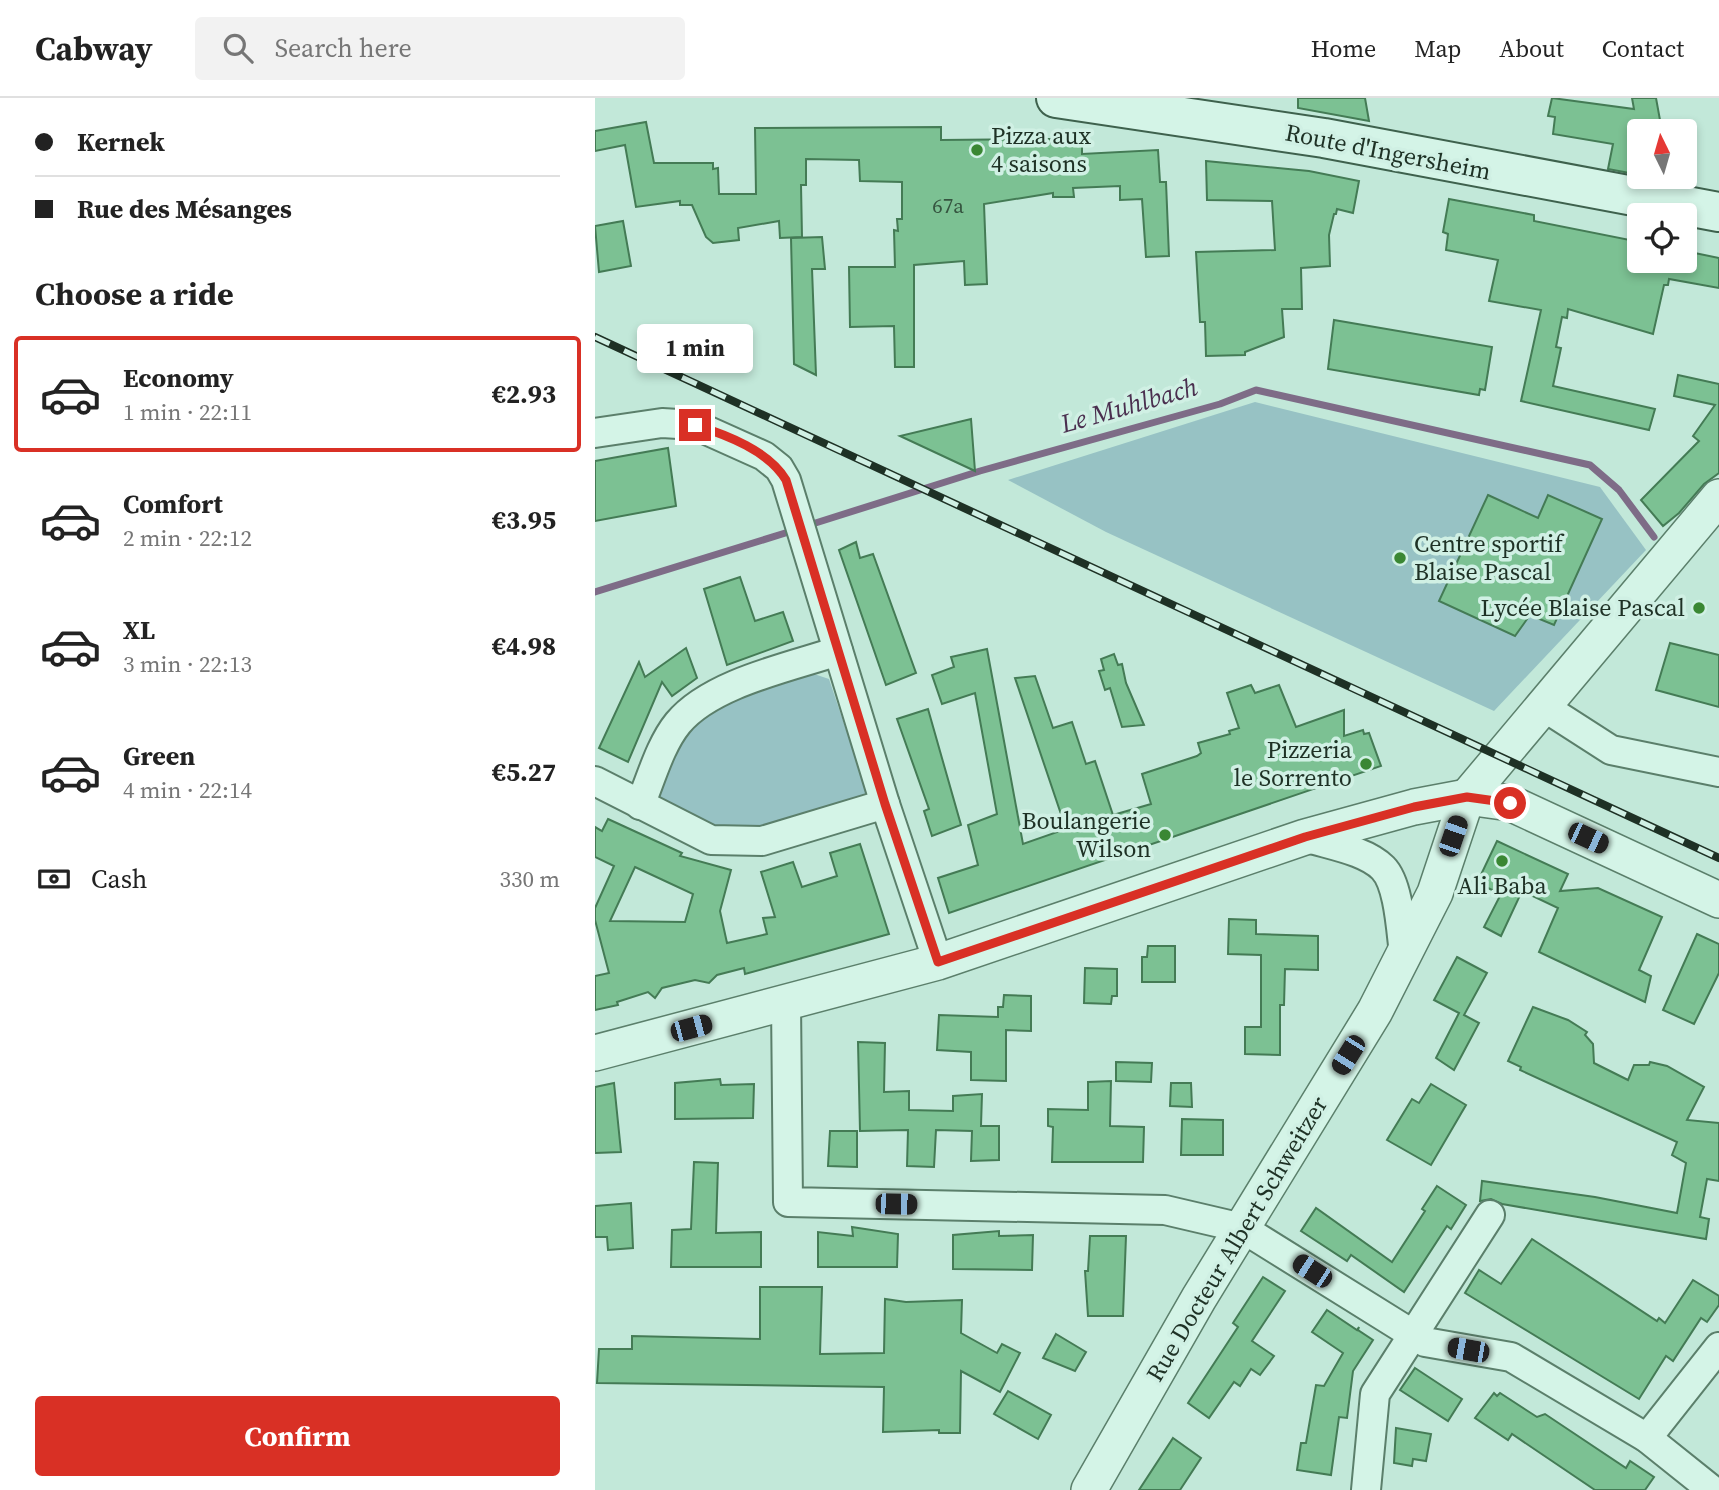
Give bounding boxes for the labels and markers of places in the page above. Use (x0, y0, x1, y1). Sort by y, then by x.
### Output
place label: Pizza aux 4 saisons (991, 119, 1091, 180)
marker: Pizza aux 4 saisons (969, 142, 985, 158)
place label: Centre sportif Blaise Pascal (1414, 527, 1565, 588)
marker: Centre sportif Blaise Pascal (1392, 550, 1408, 566)
place label: Lycée Blaise Pascal (1481, 591, 1685, 624)
marker: Lycée Blaise Pascal (1691, 600, 1707, 616)
place label: Pizzeria le Sorrento (1234, 733, 1353, 794)
marker: Pizzeria le Sorrento (1358, 756, 1374, 772)
place label: Boulangerie Wilson (1021, 804, 1151, 865)
marker: Boulangerie Wilson (1157, 827, 1173, 843)
marker: Ali Baba (1494, 853, 1510, 869)
place label: Ali Baba (1457, 869, 1547, 902)

